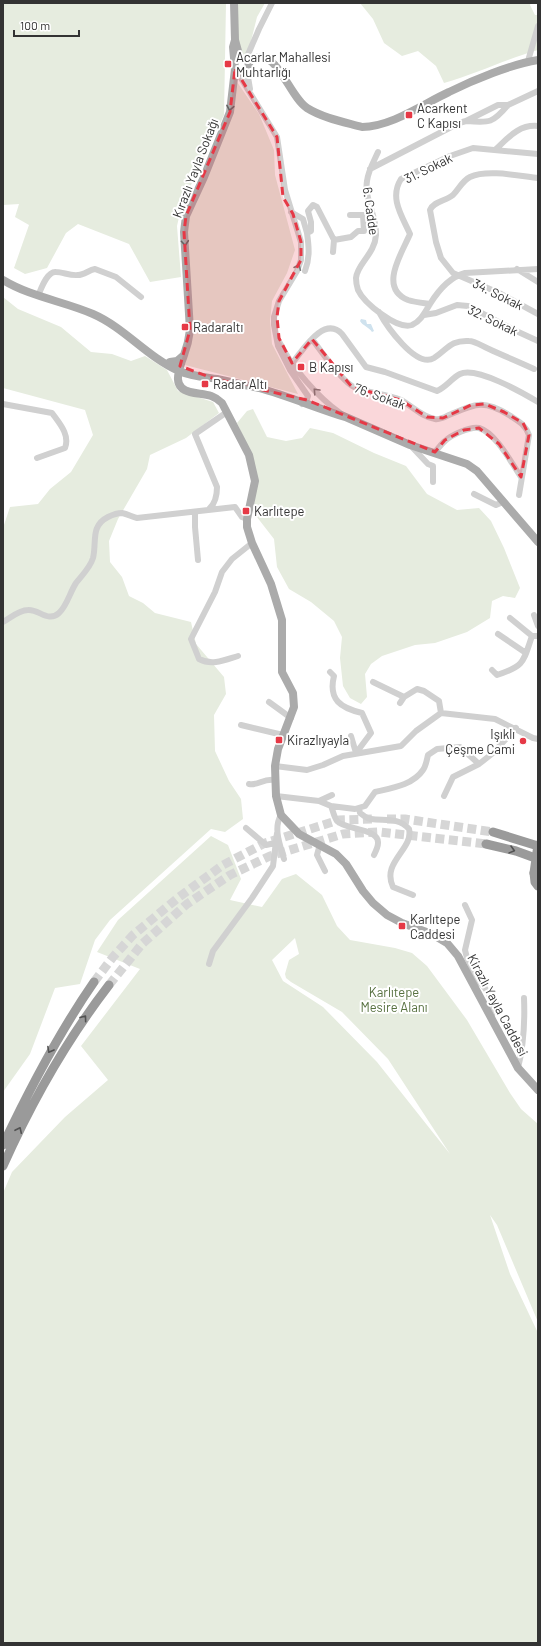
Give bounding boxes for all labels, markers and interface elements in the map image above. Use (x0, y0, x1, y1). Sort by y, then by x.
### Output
scale bar (14, 12, 79, 38)
text: 100 m (20, 18, 50, 32)
place label: Acarlar Mahallesi Muhtarlığı (236, 49, 331, 80)
marker: Acarlar Mahallesi Muhtarlığı (223, 59, 233, 69)
place label: Acarkent C Kapısı (417, 100, 468, 131)
one-way arrow (226, 104, 235, 111)
marker: Acarkent C Kapısı (404, 110, 414, 120)
street label: Kırazlı Yayla Sokağı (169, 116, 221, 220)
street label: 31. Sokak (401, 149, 455, 187)
street label: 6. Cadde (360, 186, 382, 236)
one-way arrow (180, 239, 189, 246)
one-way arrow (293, 264, 301, 271)
street label: 34. Sokak (470, 275, 526, 313)
street label: 32. Sokak (465, 301, 521, 339)
place label: Radaraltı (193, 319, 243, 335)
marker: Radaraltı (180, 322, 190, 332)
place label: B Kapısı (309, 359, 353, 375)
marker: B Kapısı (296, 362, 306, 372)
place label: Radar Altı (213, 376, 267, 392)
marker: Radar Altı (200, 379, 210, 389)
street label: 76. Sokak (352, 379, 408, 413)
one-way arrow (313, 388, 321, 396)
place label: Karlıtepe (254, 503, 305, 519)
marker: Karlıtepe (241, 506, 251, 516)
place label: Işıklı Çeşme Cami (445, 726, 515, 757)
place label: Kirazlıyayla (287, 732, 349, 748)
marker: Kirazlıyayla (274, 735, 284, 745)
marker: Işıklı Çeşme Cami (518, 736, 528, 746)
one-way arrow (509, 845, 516, 854)
place label: Karlıtepe Caddesi (410, 911, 461, 942)
marker: Karlıtepe Caddesi (397, 921, 407, 931)
street label: Kirazlı Yayla Caddesi (464, 951, 532, 1059)
park label: Karlıtepe Mesire Alanı (360, 984, 428, 1015)
one-way arrow (79, 1015, 86, 1022)
one-way arrow (48, 1046, 55, 1053)
one-way arrow (14, 1127, 22, 1135)

